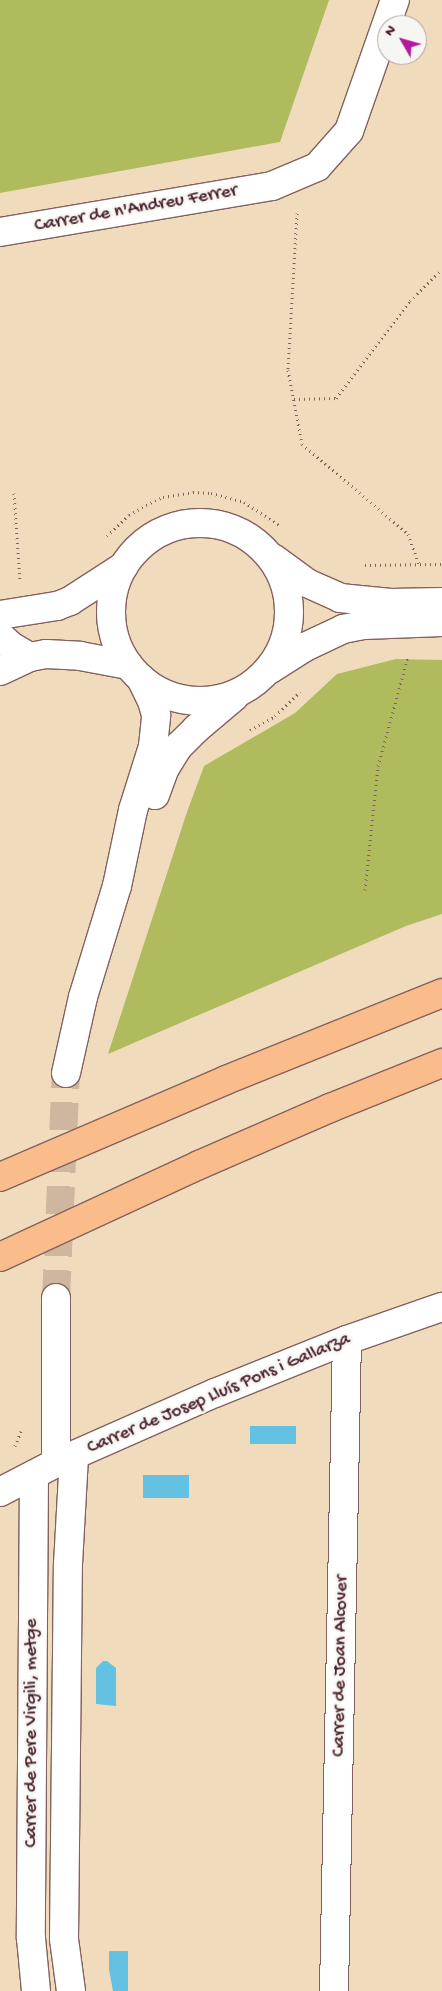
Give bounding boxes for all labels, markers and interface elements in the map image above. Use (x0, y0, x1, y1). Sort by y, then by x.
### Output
north arrow (377, 15, 427, 65)
text: N (381, 22, 400, 40)
street label: Carrer de n'Andreu Ferrer (33, 180, 239, 238)
street label: Carrer de Josep Lluís Pons i Gallarza (84, 1328, 354, 1460)
street label: Carrer de Joan Alcover (328, 1575, 354, 1757)
street label: Carrer de Pere Virgili, metge (21, 1619, 43, 1847)

